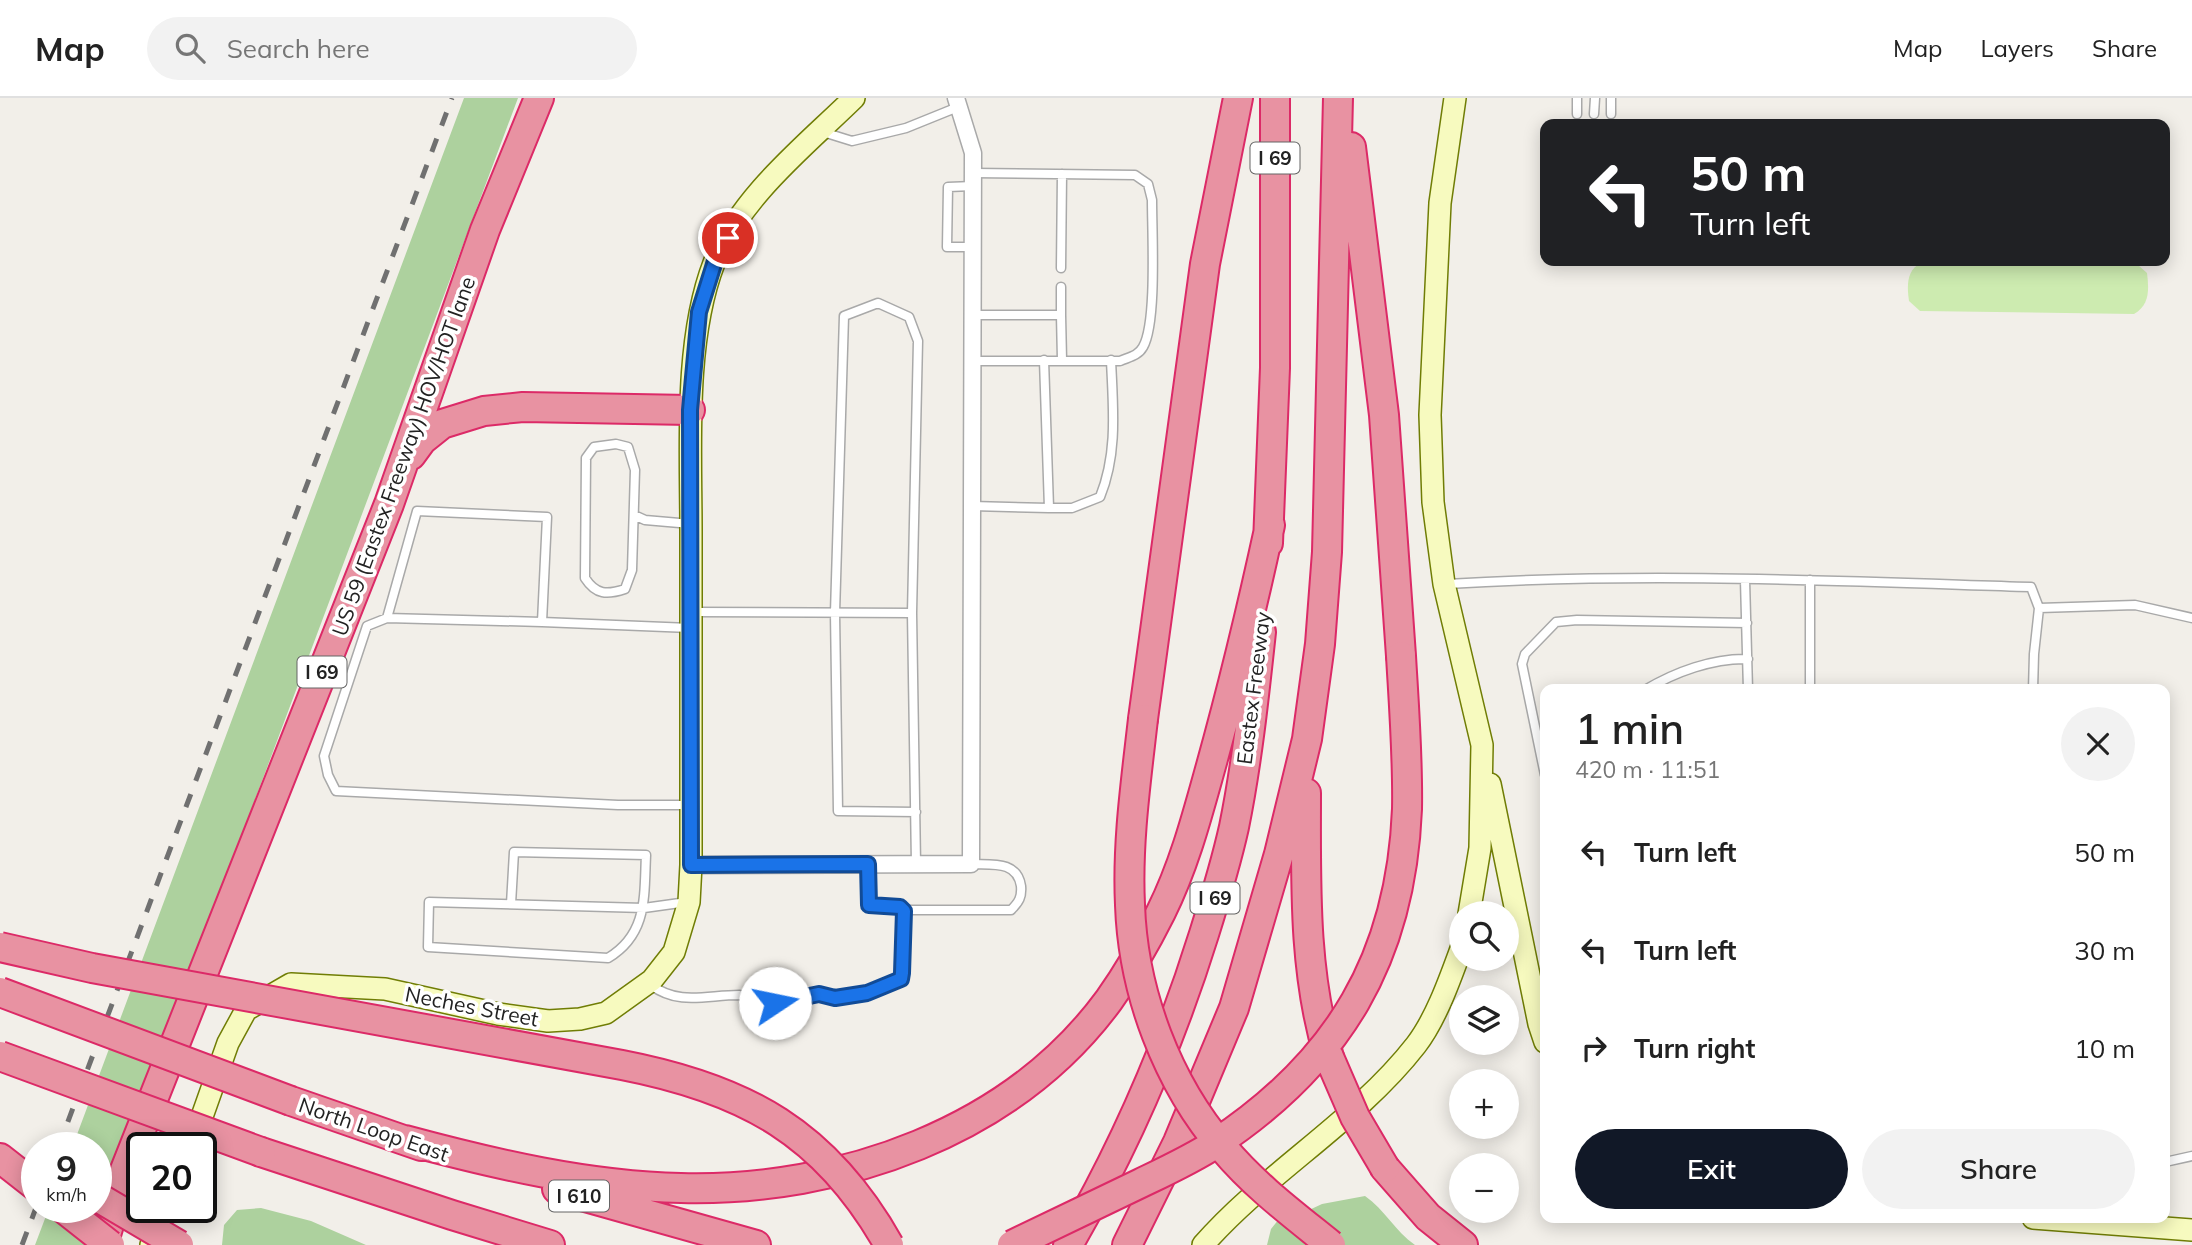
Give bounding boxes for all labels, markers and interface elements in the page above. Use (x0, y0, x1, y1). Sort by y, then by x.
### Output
search box (147, 17, 637, 80)
text: Map (35, 28, 105, 69)
icon: search (171, 29, 209, 67)
text: Search here (227, 32, 370, 65)
text: Map (1893, 33, 1942, 63)
text: Layers (1980, 33, 2054, 63)
text: Share (2092, 33, 2157, 63)
road number: I 69 (1250, 142, 1300, 174)
text: 50 m (1690, 142, 1806, 203)
icon: left (1575, 147, 1666, 238)
text: Turn left (1690, 203, 1810, 243)
pin (698, 208, 758, 268)
icon: arrive (709, 219, 747, 257)
street label: US 59 (Eastex Freeway) HOV/HOT lane (326, 273, 480, 639)
street label: Eastex Freeway (1231, 610, 1275, 766)
road number: I 69 (298, 656, 346, 688)
text: 1 min (1575, 702, 1684, 755)
button: close (2061, 707, 2135, 781)
text: 420 m · 11:51 (1575, 755, 1720, 784)
icon: left (1575, 833, 1613, 871)
text: Turn left (1634, 836, 1736, 869)
text: 50 m (2074, 836, 2135, 869)
road number: I 69 (1190, 883, 1240, 914)
map controls (1449, 901, 1519, 1223)
button: search (1449, 901, 1519, 971)
icon: left (1575, 931, 1613, 969)
text: Turn left (1634, 934, 1736, 967)
text: 30 m (2074, 934, 2135, 967)
position arrow (738, 966, 812, 1040)
street label: Neches Street (403, 980, 541, 1032)
button: layers (1449, 985, 1519, 1055)
icon: right (1575, 1029, 1613, 1067)
text: Turn right (1634, 1032, 1755, 1065)
text: 10 m (2074, 1032, 2135, 1065)
button: + (1449, 1069, 1519, 1139)
street label: North Loop East (296, 1091, 452, 1167)
button: Exit (1575, 1129, 1848, 1209)
button: Share (1862, 1129, 2135, 1209)
speed limit sign: 20 (126, 1132, 217, 1223)
text: 9 (56, 1146, 77, 1190)
button: − (1449, 1153, 1519, 1223)
road number: I 610 (549, 1180, 609, 1212)
text: km/h (46, 1183, 87, 1206)

